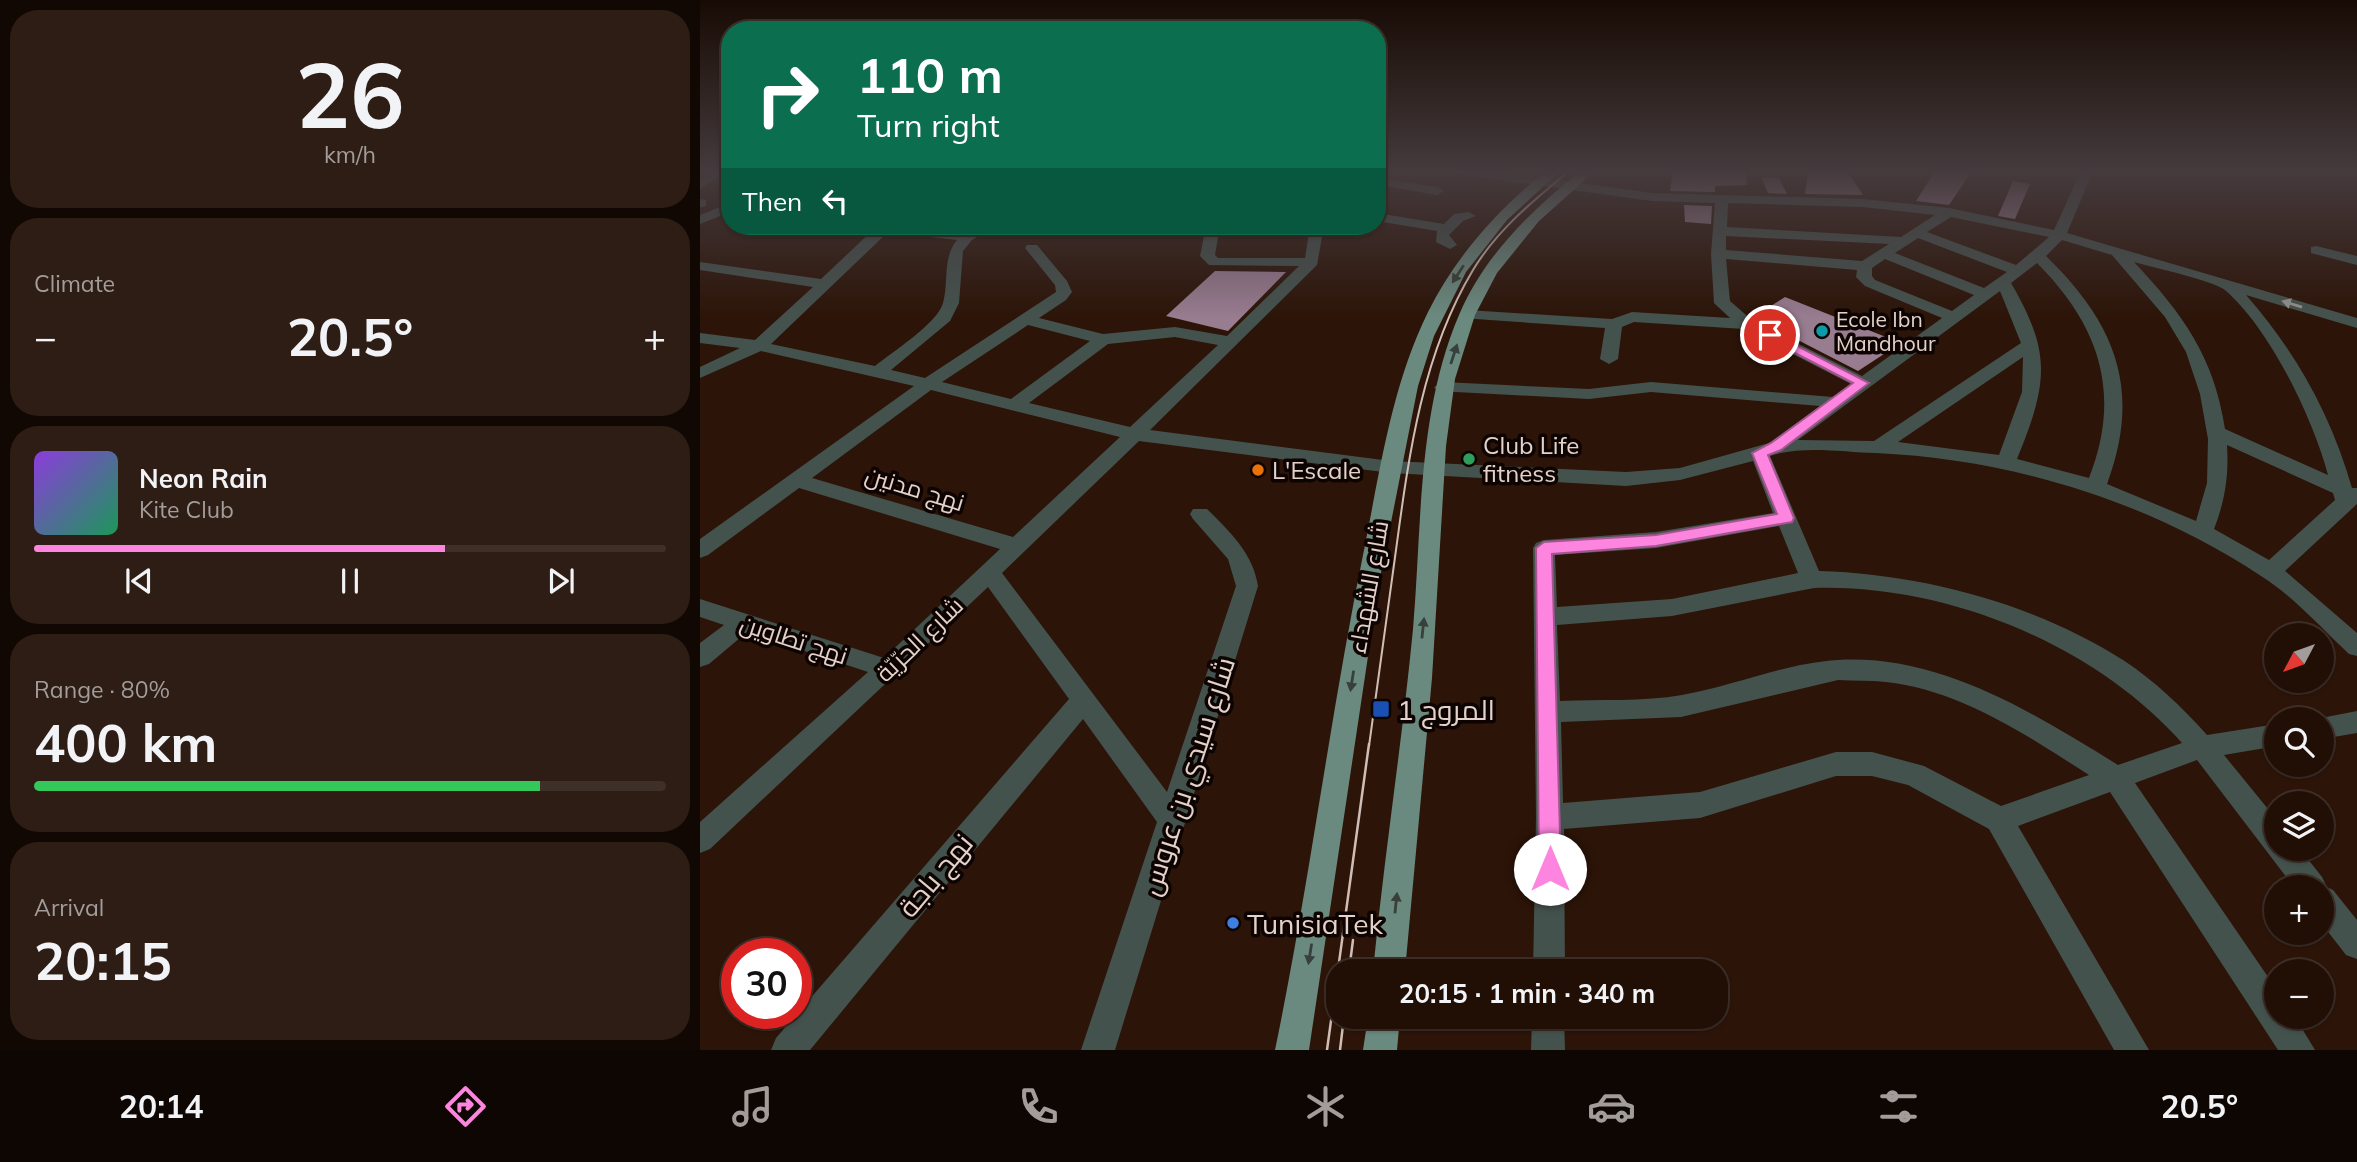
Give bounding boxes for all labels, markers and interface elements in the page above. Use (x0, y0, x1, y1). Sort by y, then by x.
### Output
text: 26 (295, 37, 405, 151)
text: 110 m (857, 44, 1003, 105)
icon: right (742, 49, 833, 140)
text: Turn right (857, 105, 1000, 145)
text: km/h (324, 140, 376, 169)
icon: left (816, 182, 854, 220)
text: Then (742, 185, 802, 218)
one-way arrow (1452, 265, 1465, 284)
text: Climate (34, 269, 115, 298)
one-way arrow (2281, 298, 2302, 308)
text: 20.5° (287, 304, 413, 369)
pin (1740, 305, 1800, 365)
place label: Ecole Ibn Mandhour (1836, 306, 1936, 356)
text: − (34, 313, 57, 361)
text: + (643, 313, 666, 361)
icon: arrive (1751, 316, 1789, 354)
marker: Ecole Ibn Mandhour (1814, 323, 1830, 339)
one-way arrow (1449, 344, 1460, 365)
place label: Club Life fitness (1483, 430, 1579, 488)
marker: Club Life fitness (1461, 451, 1477, 467)
place label: L'Escale (1272, 455, 1361, 485)
street label: نهج مدنين (861, 459, 968, 519)
text: Neon Rain (139, 462, 268, 495)
marker: L'Escale (1250, 462, 1266, 478)
text: Kite Club (139, 495, 234, 524)
street label: شارع الشهداء (1342, 518, 1396, 656)
icon: previous (120, 562, 158, 600)
icon: pause (331, 562, 369, 600)
icon: next (542, 562, 580, 600)
street label: شارع الحرّيّة (869, 590, 970, 689)
street label: نهج تطاوين (736, 608, 852, 672)
one-way arrow (1418, 617, 1429, 639)
north arrow (2264, 623, 2334, 693)
map controls (2264, 623, 2334, 1029)
street label: شارع سيدي بن عروس (1132, 652, 1247, 901)
one-way arrow (1346, 670, 1357, 692)
text: Range · 80% (34, 675, 170, 704)
place label: المروج 1 (1397, 692, 1495, 729)
marker: المروج 1 (1371, 699, 1391, 719)
button: search (2264, 707, 2334, 777)
text: 400 km (34, 710, 217, 775)
button: layers (2264, 791, 2334, 861)
street label: نهج باجة (890, 826, 982, 925)
position arrow (1513, 832, 1587, 906)
button: + (2264, 875, 2334, 945)
one-way arrow (1391, 892, 1402, 914)
text: Arrival (34, 893, 104, 922)
place label: TunisiaTek (1247, 906, 1383, 941)
marker: TunisiaTek (1225, 915, 1241, 931)
text: 20:15 (34, 928, 172, 993)
speed limit sign: 30 (721, 938, 812, 1029)
one-way arrow (1304, 943, 1315, 965)
button: − (2264, 959, 2334, 1029)
text: 20:15 · 1 min · 340 m (1399, 977, 1655, 1010)
icon: directions (441, 1082, 490, 1131)
icon: music (728, 1082, 777, 1131)
icon: phone (1014, 1082, 1063, 1131)
icon: climate (1301, 1082, 1350, 1131)
icon: car (1587, 1082, 1636, 1131)
icon: filters (1874, 1082, 1923, 1131)
text: 20:14 (119, 1086, 204, 1126)
text: 20.5° (2160, 1086, 2238, 1126)

